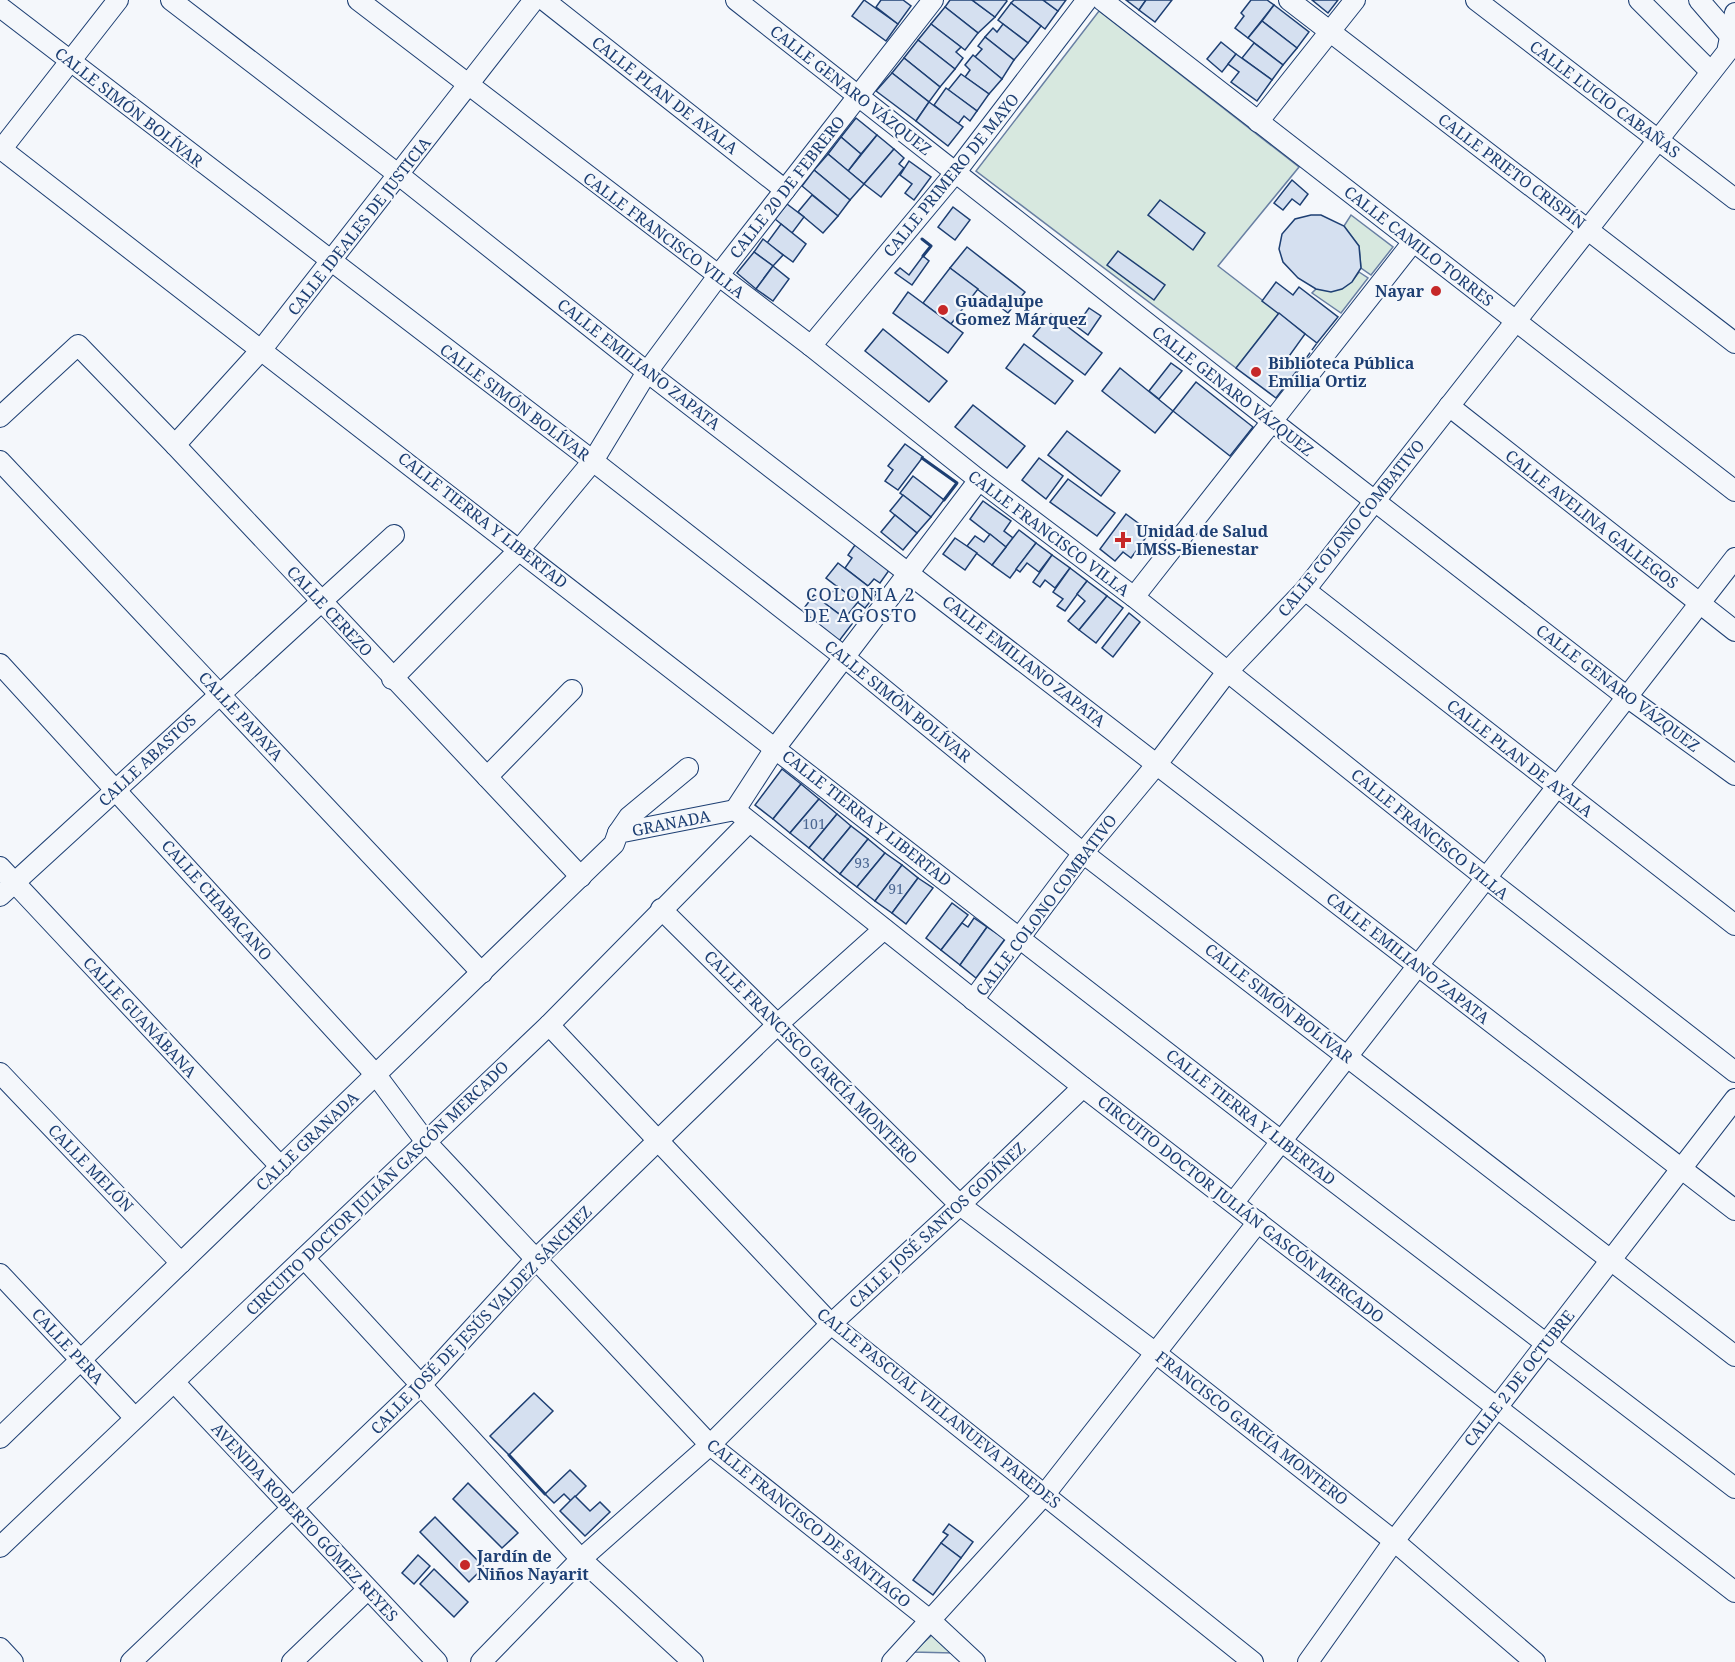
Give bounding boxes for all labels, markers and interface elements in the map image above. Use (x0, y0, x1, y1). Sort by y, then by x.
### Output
street label: CALLE GENARO VÁZQUEZ (766, 20, 936, 160)
street label: CALLE PLAN DE AYALA (587, 31, 743, 159)
street label: CALLE LUCIO CABAÑAS (1525, 35, 1685, 163)
street label: CALLE SIMÓN BOLÍVAR (50, 42, 208, 172)
street label: CALLE PRIMERO DE MAYO (878, 89, 1024, 261)
street label: CALLE PRIETO CRISPÍN (1434, 108, 1590, 234)
street label: CALLE 20 DE FEBRERO (724, 111, 850, 263)
street label: CALLE IDEALES DE JUSTICIA (282, 132, 436, 320)
street label: CALLE FRANCISCO VILLA (579, 167, 750, 303)
street label: CALLE CAMILO TORRES (1340, 181, 1498, 311)
place label: Nayar (1375, 280, 1425, 302)
marker: Nayar (1429, 284, 1443, 298)
place label: Guadalupe Gomez Márquez (955, 290, 1087, 330)
street label: CALLE EMILIANO ZAPATA (553, 293, 726, 435)
marker: Guadalupe Gomez Márquez (936, 303, 950, 317)
street label: CALLE GENARO VÁZQUEZ (1148, 321, 1318, 461)
street label: CALLE SIMÓN BOLÍVAR (436, 338, 595, 466)
place label: Biblioteca Pública Emilia Ortiz (1268, 352, 1415, 392)
marker: Biblioteca Pública Emilia Ortiz (1249, 365, 1263, 379)
street label: CALLE COLONO COMBATIVO (1273, 435, 1429, 621)
street label: CALLE AVELINA GALLEGOS (1501, 444, 1683, 594)
street label: CALLE TIERRA Y LIBERTAD (394, 447, 572, 593)
street label: CALLE FRANCISCO VILLA (964, 465, 1135, 601)
place label: Unidad de Salud IMSS-Bienestar (1136, 520, 1269, 560)
marker: Unidad de Salud IMSS-Bienestar (1114, 531, 1132, 549)
street label: CALLE CEREZO (282, 561, 378, 661)
district label: COLONIA 2 DE AGOSTO (804, 582, 918, 627)
street label: CALLE EMILIANO ZAPATA (938, 590, 1111, 732)
street label: CALLE GENARO VÁZQUEZ (1532, 619, 1704, 757)
street label: CALLE SIMÓN BOLÍVAR (820, 635, 976, 767)
street label: CALLE PAPAYA (194, 667, 289, 766)
street label: CALLE PLAN DE AYALA (1442, 694, 1598, 822)
street label: CALLE ABASTOS (93, 709, 201, 811)
street label: CALLE TIERRA Y LIBERTAD (778, 745, 956, 891)
street label: CALLE FRANCISCO VILLA (1347, 764, 1514, 905)
street label: GRANADA (630, 805, 713, 841)
street label: CALLE COLONO COMBATIVO (970, 810, 1122, 1000)
house number: 101 (802, 814, 826, 833)
street label: CALLE CHABACANO (157, 835, 277, 965)
house number: 93 (854, 853, 870, 872)
house number: 91 (888, 879, 904, 898)
street label: CALLE EMILIANO ZAPATA (1322, 887, 1495, 1029)
street label: CALLE SIMÓN BOLÍVAR (1200, 938, 1358, 1068)
street label: CALLE FRANCISCO GARCÍA MONTERO (699, 945, 923, 1169)
street label: CALLE GUANÁBANA (78, 952, 202, 1083)
street label: CALLE TIERRA Y LIBERTAD (1162, 1044, 1340, 1190)
street label: CIRCUITO DOCTOR JULIÁN GASCÓN MERCADO (241, 1056, 513, 1320)
street label: CALLE GRANADA (251, 1086, 364, 1196)
street label: CIRCUITO DOCTOR JULIÁN GASCÓN MERCADO (1093, 1090, 1389, 1328)
street label: CALLE MELÓN (43, 1119, 139, 1217)
street label: CALLE JOSÉ SANTOS GODÍNEZ (844, 1137, 1030, 1313)
street label: CALLE JOSÉ DE JESÚS VALDEZ SÁNCHEZ (365, 1201, 597, 1439)
street label: CALLE PERA (27, 1303, 109, 1389)
street label: CALLE PASCUAL VILLANUEVA PAREDES (813, 1303, 1065, 1513)
street label: CALLE 2 DE OCTUBRE (1459, 1305, 1579, 1451)
street label: FRANCISCO GARCÍA MONTERO (1151, 1346, 1353, 1510)
street label: AVENIDA ROBERTO GÓMEZ REYES (207, 1418, 403, 1626)
street label: CALLE FRANCISCO DE SANTIAGO (702, 1434, 916, 1612)
place label: Jardín de Niños Nayarit (476, 1545, 589, 1585)
marker: Jardín de Niños Nayarit (458, 1558, 472, 1572)

